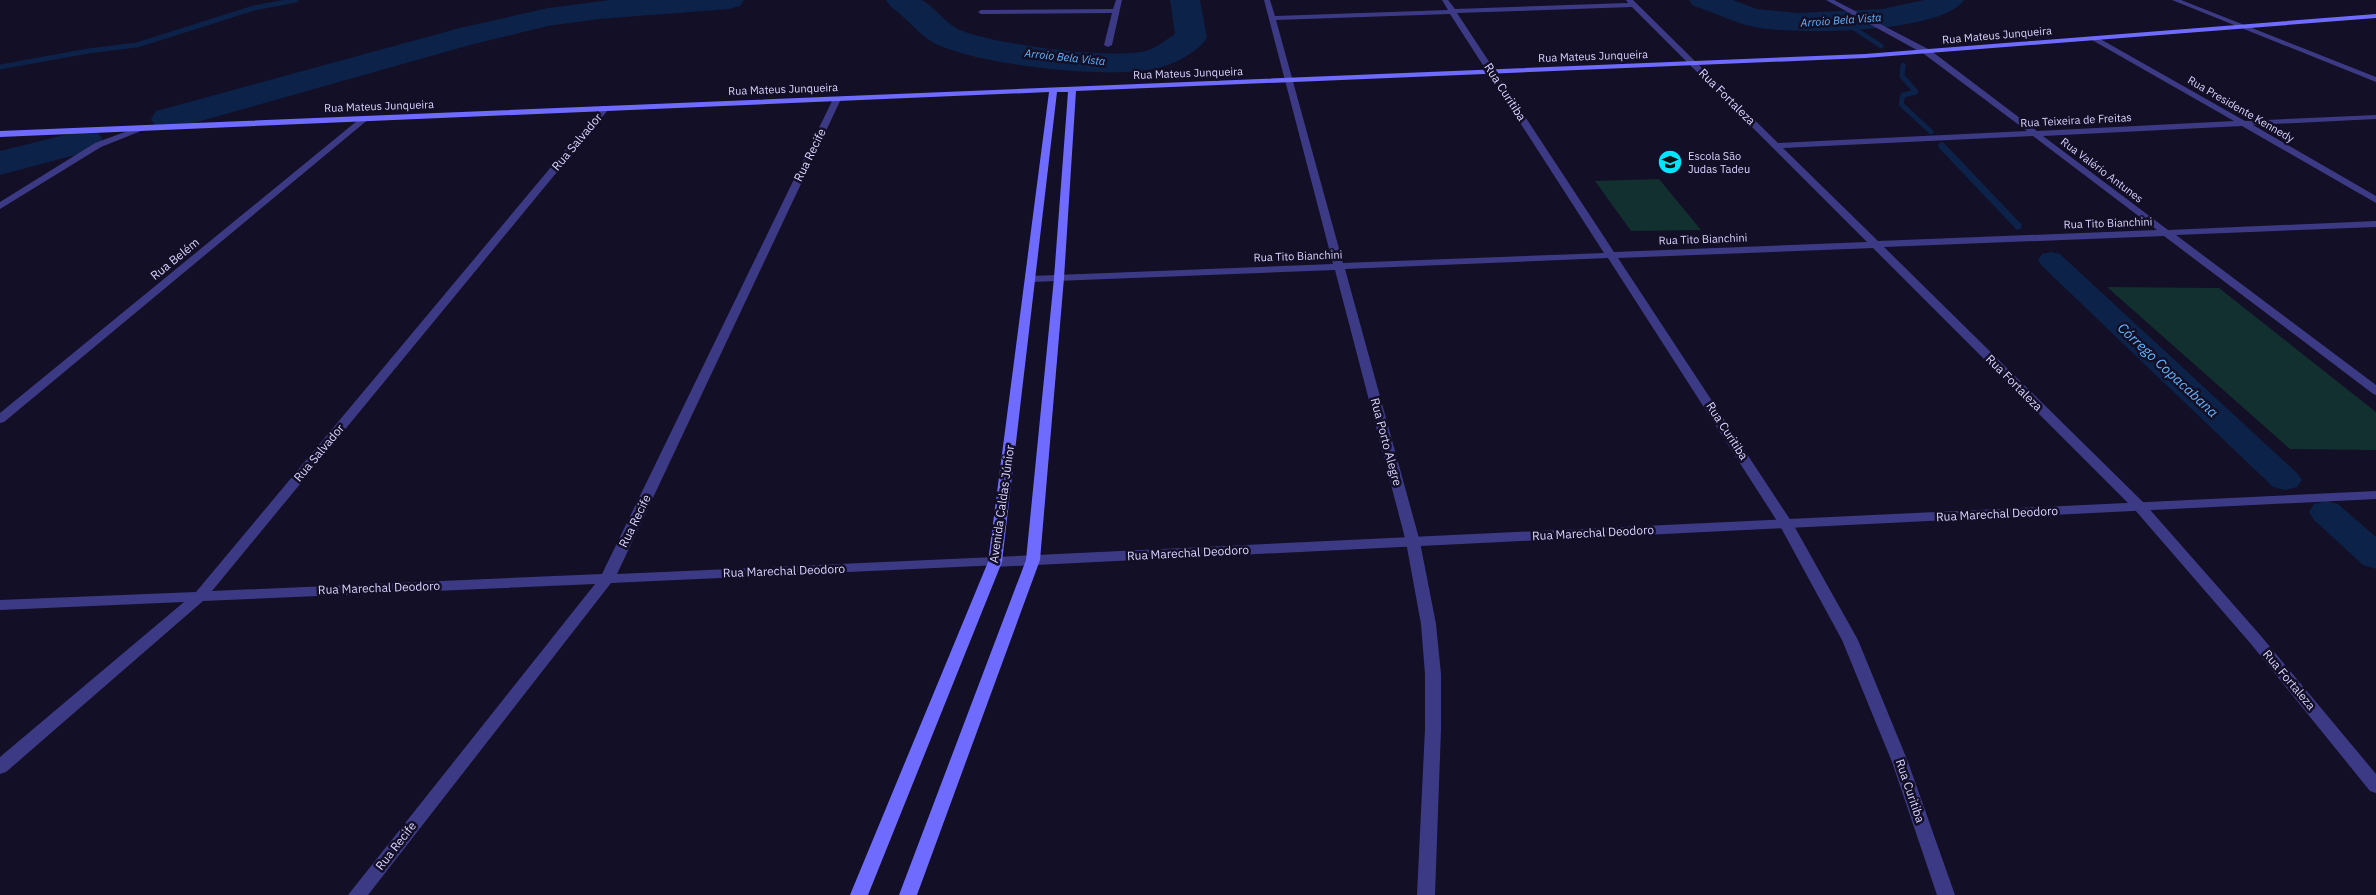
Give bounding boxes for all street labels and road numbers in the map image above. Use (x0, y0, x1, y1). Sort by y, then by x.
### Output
street label: Rua Mateus Junqueira (1942, 23, 2053, 47)
street label: Rua Mateus Junqueira (1538, 47, 1648, 65)
street label: Rua Curitiba (1481, 60, 1530, 124)
street label: Rua Mateus Junqueira (1133, 64, 1243, 82)
street label: Rua Fortaleza (1696, 65, 1759, 128)
street label: Rua Presidente Kennedy (2185, 73, 2297, 145)
street label: Rua Mateus Junqueira (728, 80, 838, 98)
street label: Rua Mateus Junqueira (324, 97, 434, 115)
street label: Rua Salvador (548, 109, 605, 174)
street label: Rua Teixeira de Freitas (2020, 110, 2132, 130)
street label: Rua Recife (790, 125, 829, 184)
street label: Rua Valério Antunes (2058, 134, 2146, 206)
street label: Rua Tito Bianchini (2063, 214, 2153, 232)
street label: Rua Tito Bianchini (1658, 230, 1748, 248)
street label: Rua Belém (147, 234, 202, 283)
street label: Rua Tito Bianchini (1253, 247, 1343, 265)
street label: Rua Fortaleza (1983, 351, 2046, 414)
street label: Rua Porto Alegre (1368, 396, 1406, 488)
street label: Rua Curitiba (1703, 399, 1752, 463)
street label: Rua Salvador (290, 420, 347, 485)
street label: Avenida Caldas Júnior (986, 443, 1017, 564)
street label: Rua Recife (615, 491, 654, 550)
street label: Rua Marechal Deodoro (1936, 503, 2059, 524)
street label: Rua Marechal Deodoro (1532, 522, 1655, 543)
street label: Rua Marechal Deodoro (1127, 542, 1250, 563)
street label: Rua Marechal Deodoro (723, 561, 846, 580)
street label: Rua Marechal Deodoro (318, 578, 441, 597)
street label: Rua Fortaleza (2260, 647, 2319, 713)
street label: Rua Curitiba (1893, 757, 1928, 825)
street label: Rua Recife (372, 818, 419, 873)

